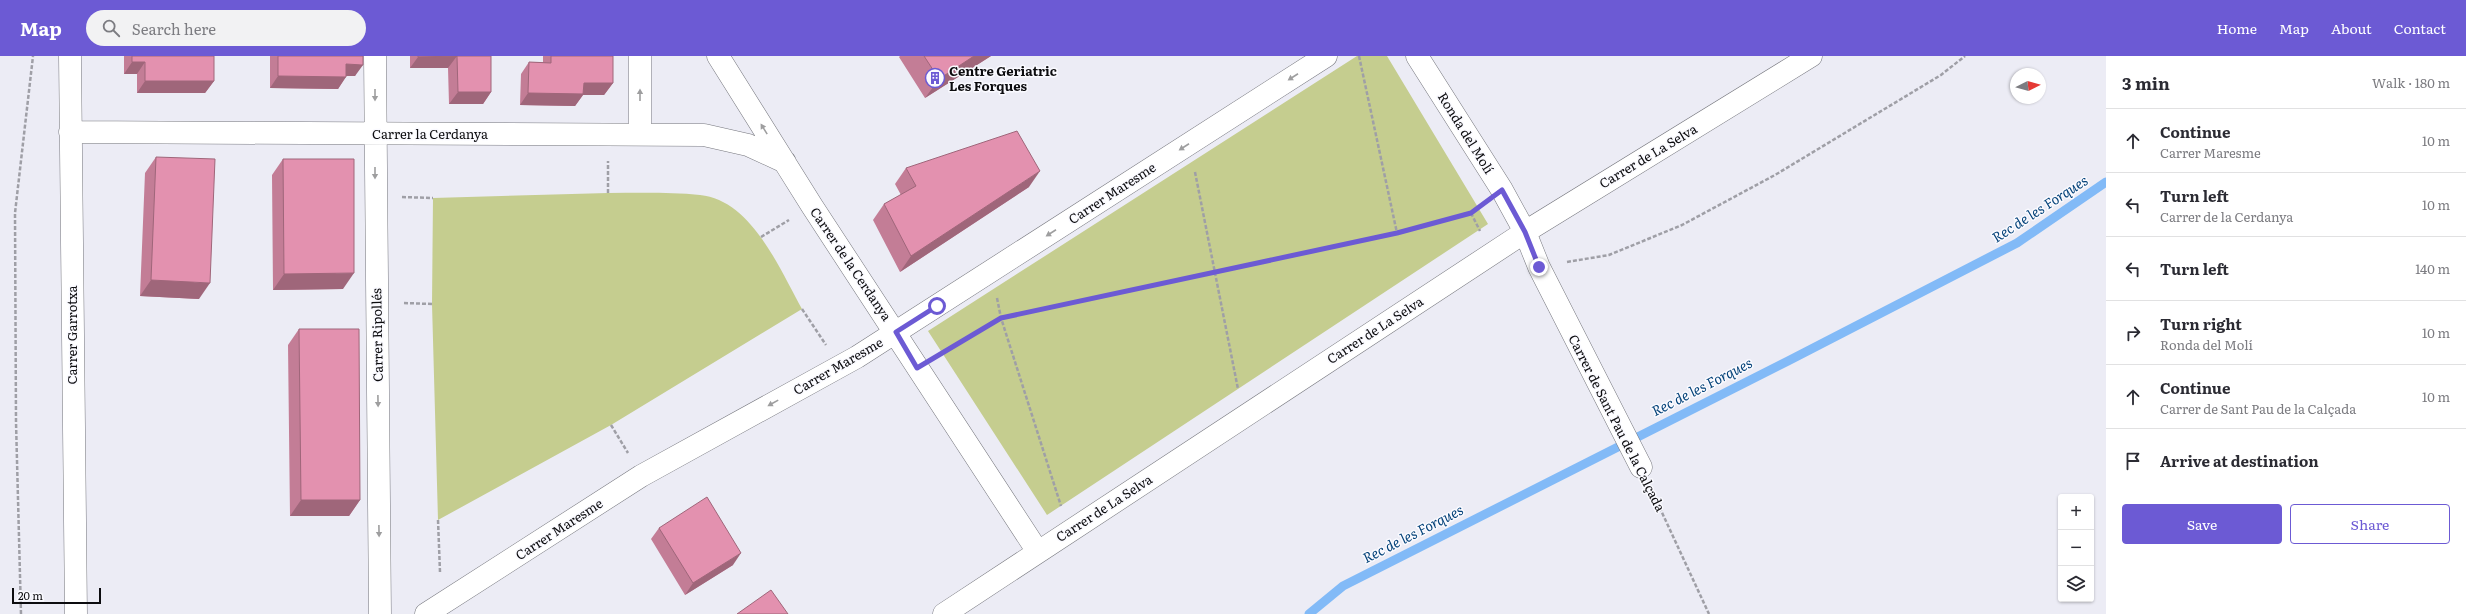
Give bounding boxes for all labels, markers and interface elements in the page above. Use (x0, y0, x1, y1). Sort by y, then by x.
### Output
search box (86, 10, 366, 46)
text: Map (20, 14, 62, 42)
icon: search (100, 17, 122, 39)
text: Search here (132, 17, 216, 40)
text: Home (2217, 18, 2257, 38)
text: Map (2279, 18, 2309, 38)
text: About (2331, 18, 2372, 38)
text: Contact (2394, 18, 2446, 38)
place label: Centre Geriatric Les Forques (949, 61, 1057, 95)
building icon: Centre Geriatric Les Forques (924, 67, 946, 89)
north arrow (2010, 68, 2046, 104)
text: 3 min (2122, 70, 2170, 95)
one-way arrow (1288, 73, 1298, 81)
text: Walk · 180 m (2372, 73, 2450, 92)
one-way arrow (637, 88, 643, 101)
street label: Ronda del Molí (1434, 88, 1499, 178)
one-way arrow (372, 89, 378, 102)
street label: Carrer de La Selva (1595, 119, 1700, 192)
text: Continue (2160, 120, 2230, 143)
street label: Carrer la Cerdanya (372, 124, 488, 143)
one-way arrow (760, 124, 768, 134)
icon: ahead (2122, 130, 2144, 152)
text: 10 m (2422, 131, 2450, 150)
text: Carrer Maresme (2160, 143, 2261, 162)
one-way arrow (1178, 144, 1190, 151)
street label: Carrer Maresme (1064, 157, 1159, 228)
one-way arrow (372, 167, 378, 180)
water label: Rec de les Forques (1988, 170, 2091, 247)
text: Turn left (2160, 184, 2229, 207)
icon: left (2122, 194, 2144, 216)
text: 10 m (2422, 195, 2450, 214)
street label: Carrer de la Cerdanya (806, 203, 897, 324)
text: Carrer de la Cerdanya (2160, 207, 2293, 226)
one-way arrow (1046, 229, 1056, 237)
text: Turn left (2160, 257, 2229, 280)
route end (1530, 258, 1548, 276)
icon: left (2122, 258, 2144, 280)
text: 140 m (2415, 259, 2450, 278)
street label: Carrer Garrotxa (62, 285, 81, 385)
street label: Carrer Ripollés (366, 288, 387, 382)
street label: Carrer de La Selva (1323, 291, 1427, 368)
route start (928, 297, 946, 315)
text: Turn right (2160, 312, 2242, 335)
icon: right (2122, 322, 2144, 344)
text: 10 m (2422, 323, 2450, 342)
street label: Carrer de Sant Pau de la Calçada (1564, 331, 1670, 514)
street label: Carrer Maresme (789, 332, 886, 399)
text: Ronda del Molí (2160, 335, 2253, 354)
water label: Rec de les Forques (1648, 352, 1755, 420)
text: Continue (2160, 376, 2230, 399)
icon: ahead (2122, 386, 2144, 408)
text: 10 m (2422, 387, 2450, 406)
one-way arrow (375, 395, 381, 408)
text: Carrer de Sant Pau de la Calçada (2160, 399, 2356, 418)
one-way arrow (767, 400, 779, 407)
text: Arrive at destination (2160, 449, 2319, 472)
icon: arrive (2122, 450, 2144, 472)
street label: Carrer de La Selva (1052, 469, 1156, 546)
street label: Carrer Maresme (511, 493, 606, 564)
map controls (2058, 494, 2094, 602)
button: + (2058, 494, 2094, 530)
water label: Rec de les Forques (1359, 499, 1466, 567)
button: Save (2122, 504, 2282, 544)
button: Share (2290, 504, 2450, 544)
one-way arrow (376, 525, 382, 538)
button: − (2058, 530, 2094, 566)
button: layers (2058, 566, 2094, 602)
scale bar (12, 586, 101, 605)
text: 20 m (18, 587, 43, 603)

